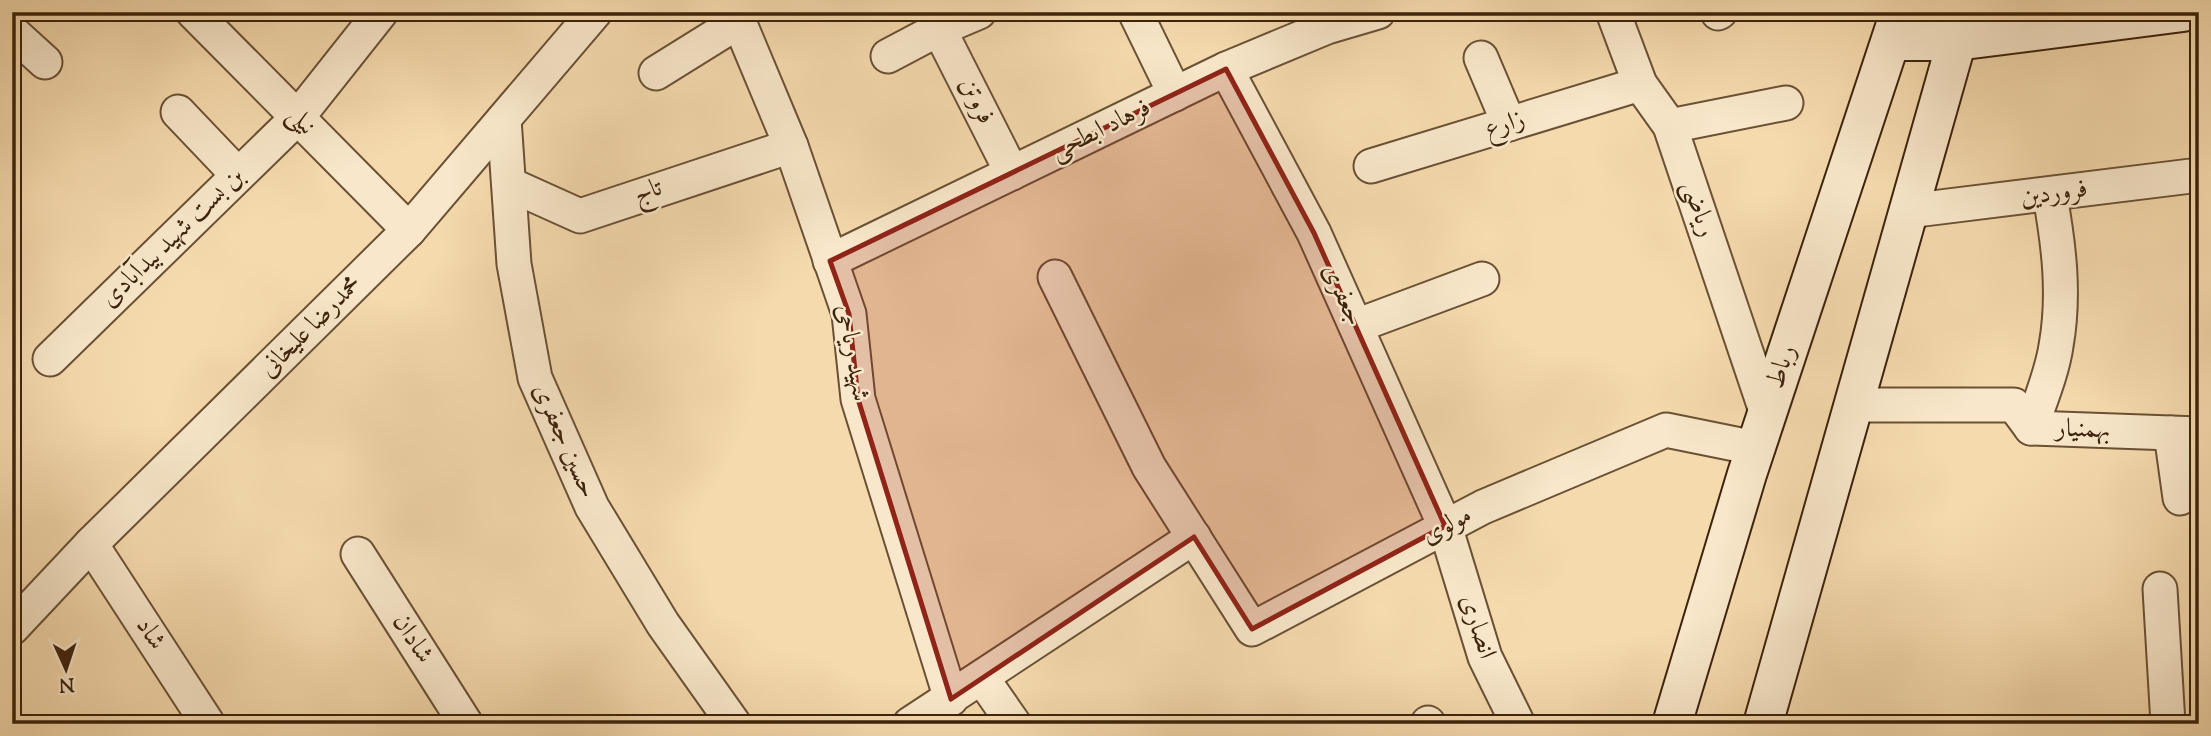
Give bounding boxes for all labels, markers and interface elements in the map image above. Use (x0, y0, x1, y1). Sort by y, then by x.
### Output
street label: فروتن (948, 71, 1004, 131)
street label: فرهاد ابطحی (1045, 90, 1157, 170)
street label: نیلی (278, 98, 324, 144)
street label: زارع (1480, 101, 1530, 150)
street label: بن بست شهید بیدآبادی (92, 159, 254, 317)
street label: تاج (629, 170, 669, 217)
street label: فروردین (2018, 171, 2090, 217)
street label: ریاضی (1671, 176, 1725, 242)
street label: جعفری (1312, 258, 1372, 332)
street label: محمدرضا علیخانی (251, 267, 371, 387)
street label: شهید ریاحی (825, 302, 879, 404)
street label: رباط (1757, 340, 1807, 394)
street label: حسین جعفری (522, 378, 606, 504)
street label: بهمنیار (2052, 410, 2111, 449)
street label: مولوی (1415, 497, 1479, 555)
street label: انصاری (1449, 590, 1505, 664)
street label: شادان (382, 607, 442, 671)
street label: شاد (126, 610, 174, 658)
north arrow (32, 634, 102, 704)
text: N (58, 670, 75, 697)

